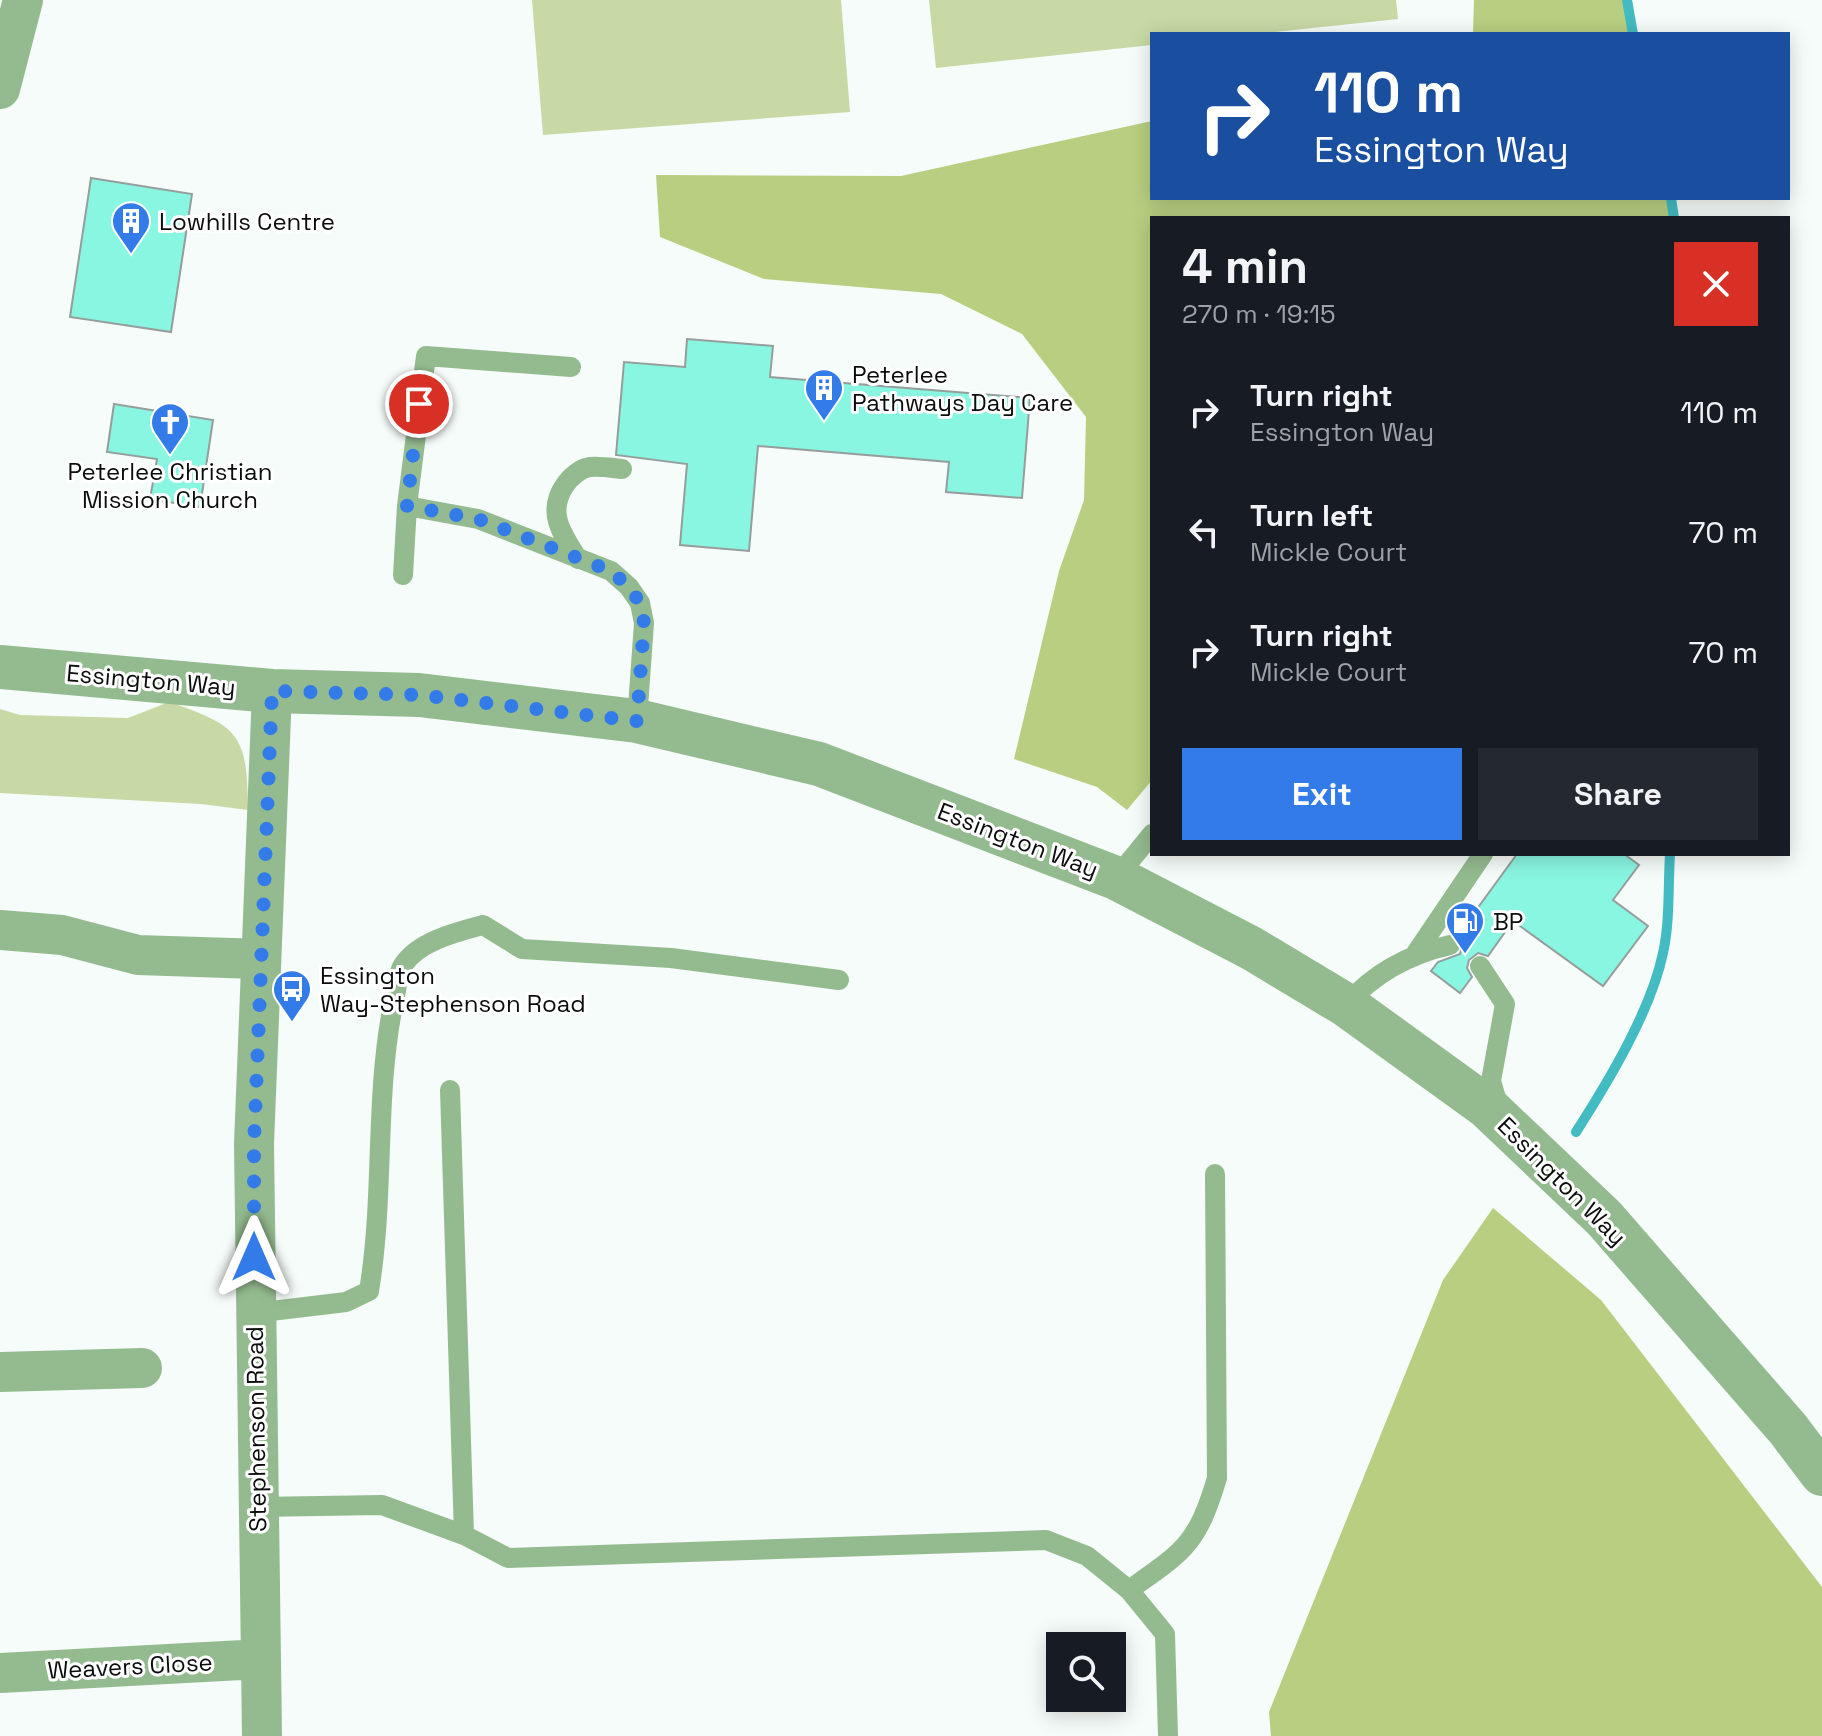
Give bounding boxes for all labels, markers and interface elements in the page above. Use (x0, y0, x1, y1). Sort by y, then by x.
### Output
text: 110 m (1314, 57, 1463, 128)
icon: right (1182, 64, 1286, 168)
text: Essington Way (1314, 127, 1569, 173)
building icon: Lowhills Centre (110, 200, 152, 255)
place label: Lowhills Centre (159, 206, 335, 237)
text: 4 min (1182, 236, 1308, 297)
button: close (1674, 242, 1758, 326)
text: 270 m · 19:15 (1182, 297, 1336, 331)
place label: Peterlee Pathways Day Care (852, 359, 1073, 418)
building icon: Peterlee Pathways Day Care (803, 367, 845, 422)
pin (385, 370, 453, 438)
text: Turn right (1250, 376, 1393, 415)
icon: arrive (397, 382, 441, 426)
icon: right (1182, 390, 1226, 434)
text: 110 m (1680, 393, 1758, 432)
church icon: Peterlee Christian Mission Church (149, 401, 191, 456)
text: Essington Way (1250, 415, 1434, 449)
place label: Peterlee Christian Mission Church (68, 456, 272, 515)
text: Turn left (1250, 496, 1373, 535)
icon: left (1182, 510, 1226, 554)
text: 70 m (1689, 513, 1758, 552)
text: Mickle Court (1250, 535, 1407, 569)
text: Turn right (1250, 616, 1393, 655)
icon: right (1182, 630, 1226, 674)
text: 70 m (1689, 633, 1758, 672)
text: Mickle Court (1250, 655, 1407, 689)
street label: Essington Way (65, 657, 237, 703)
button: Exit (1182, 748, 1462, 840)
button: Share (1478, 748, 1758, 840)
street label: Essington Way (933, 795, 1103, 885)
fuel station icon: BP (1444, 900, 1486, 955)
place label: BP (1493, 906, 1523, 937)
place label: Essington Way-Stephenson Road (320, 960, 586, 1019)
bus stop icon: Essington Way-Stephenson Road (271, 968, 313, 1023)
street label: Essington Way (1491, 1110, 1633, 1252)
position arrow (212, 1215, 296, 1299)
street label: Stephenson Road (239, 1326, 273, 1532)
map controls (1046, 1632, 1126, 1712)
button: search (1046, 1632, 1126, 1712)
street label: Weavers Close (47, 1646, 213, 1686)

